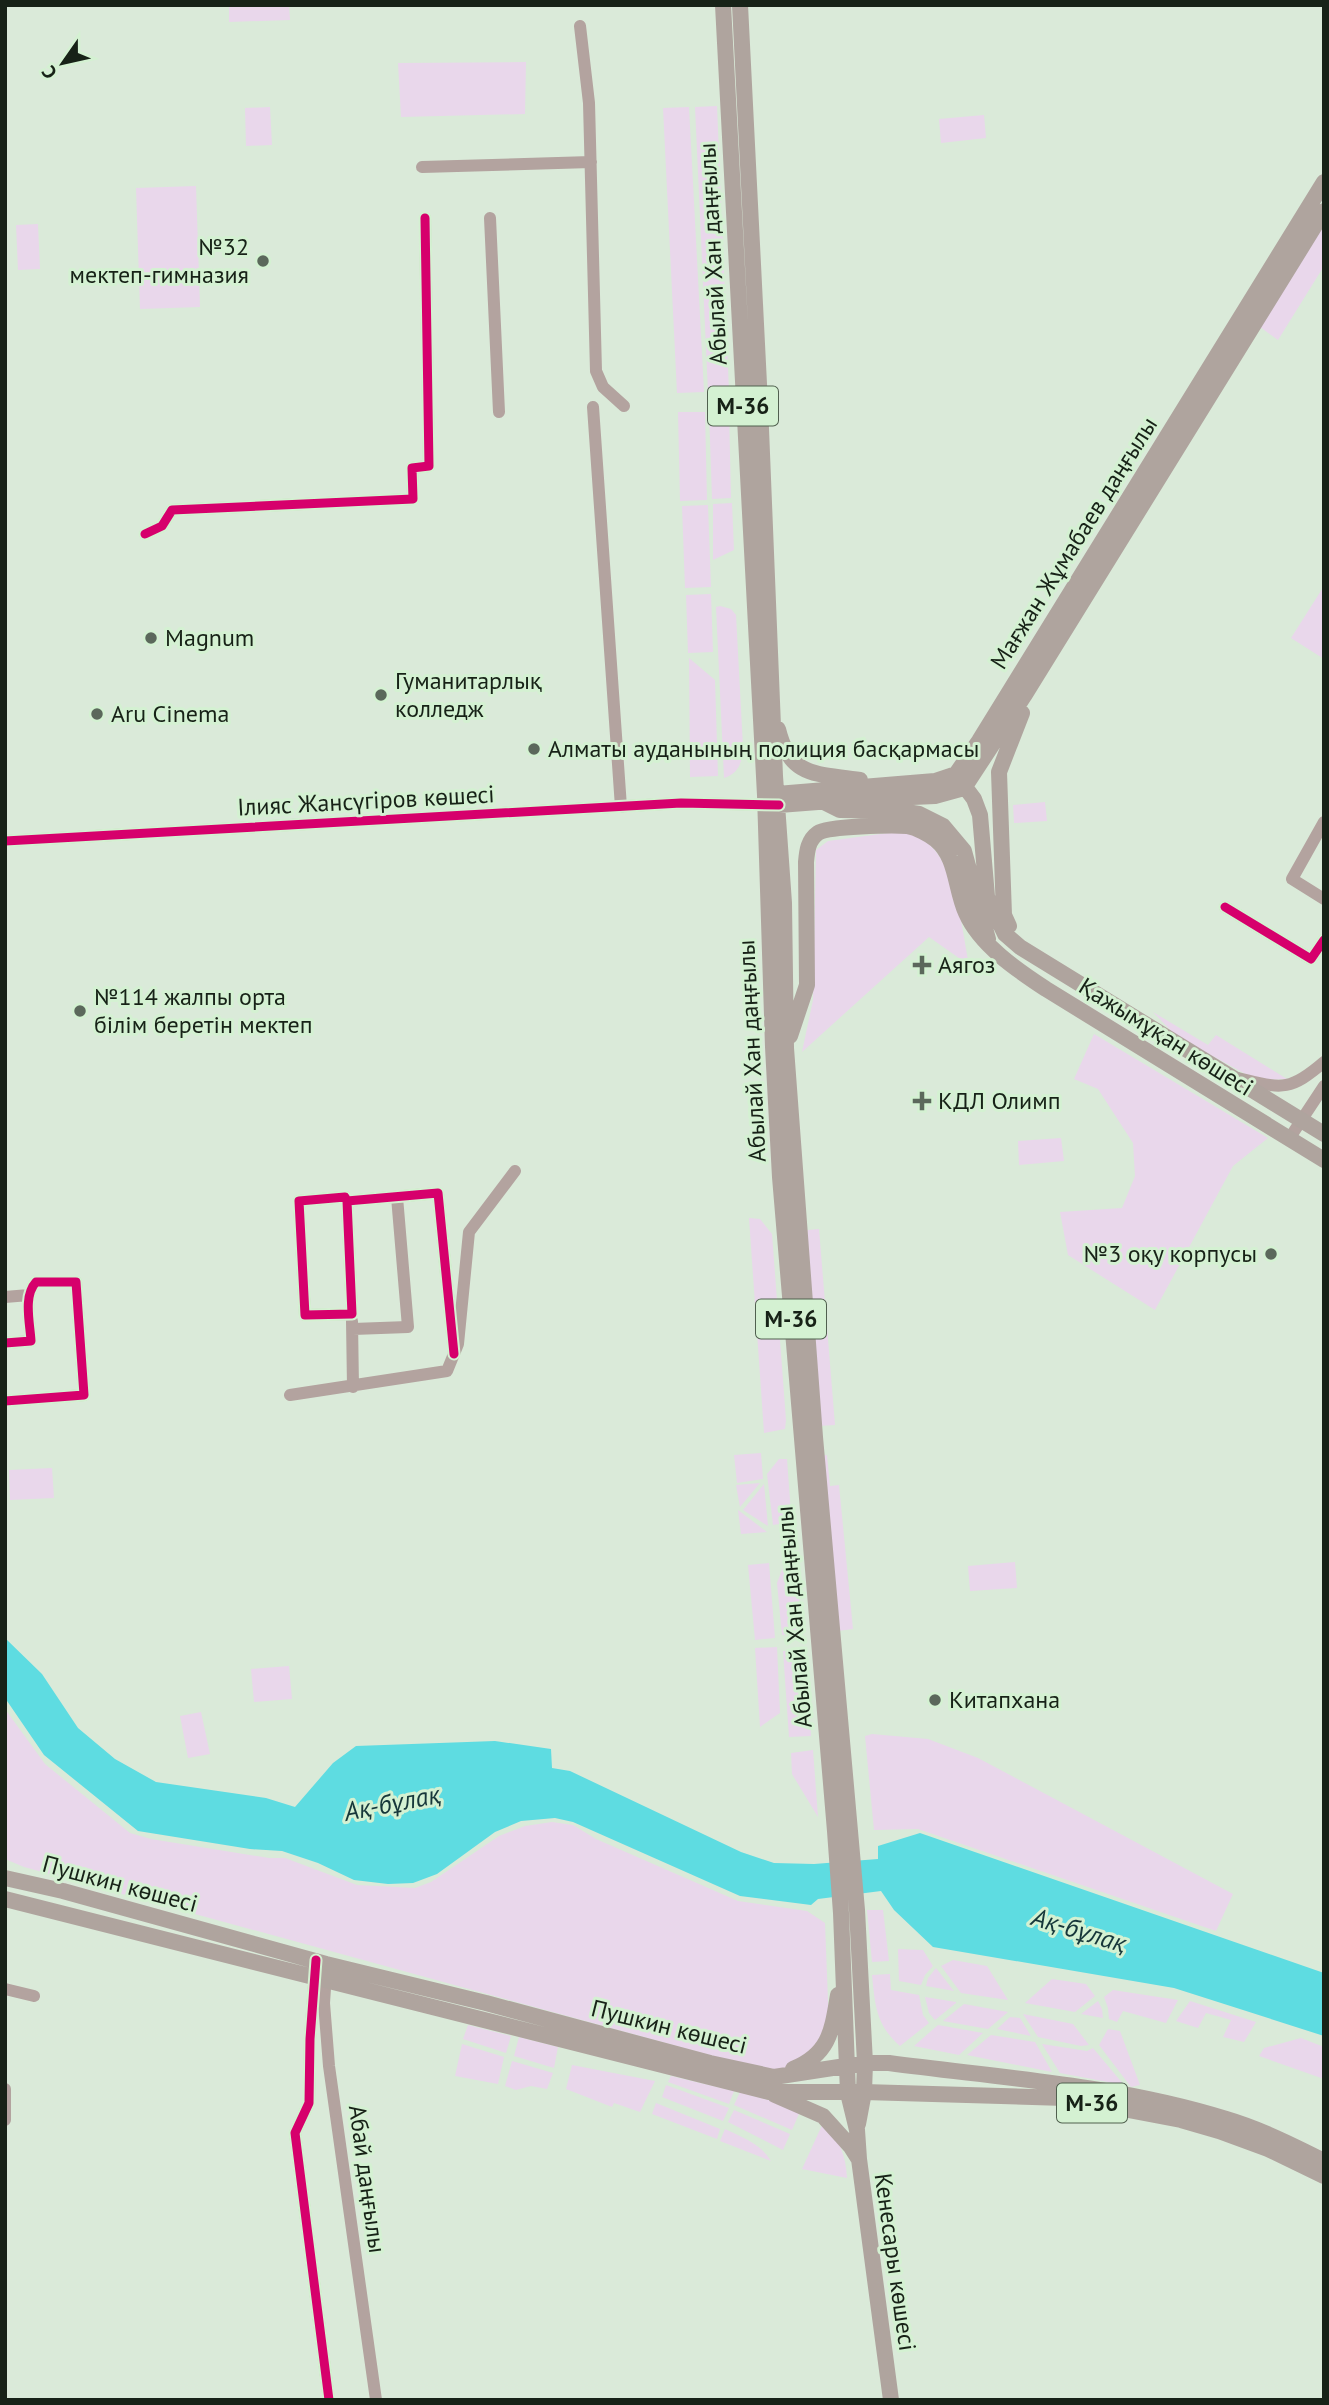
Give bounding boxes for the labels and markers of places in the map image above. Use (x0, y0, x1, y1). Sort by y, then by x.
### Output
place label: №32 мектеп-гимназия (70, 231, 249, 290)
marker: №32 мектеп-гимназия (255, 253, 271, 269)
place label: Magnum (165, 622, 254, 653)
marker: Magnum (143, 630, 159, 646)
place label: Гуманитарлық колледж (395, 665, 542, 724)
marker: Гуманитарлық колледж (373, 687, 389, 703)
place label: Aru Cinema (111, 698, 229, 729)
marker: Aru Cinema (89, 706, 105, 722)
place label: Алматы ауданының полиция басқармасы (548, 733, 979, 764)
marker: Алматы ауданының полиция басқармасы (526, 741, 542, 757)
place label: Аягоз (938, 949, 995, 980)
marker: Аягоз (912, 955, 932, 975)
place label: №114 жалпы орта білім беретін мектеп (94, 981, 313, 1040)
marker: №114 жалпы орта білім беретін мектеп (72, 1003, 88, 1019)
place label: КДЛ Олимп (938, 1085, 1061, 1116)
marker: КДЛ Олимп (912, 1091, 932, 1111)
place label: №3 оқу корпусы (1084, 1238, 1257, 1269)
marker: №3 оқу корпусы (1263, 1246, 1279, 1262)
place label: Китапхана (949, 1684, 1060, 1715)
marker: Китапхана (927, 1692, 943, 1708)

